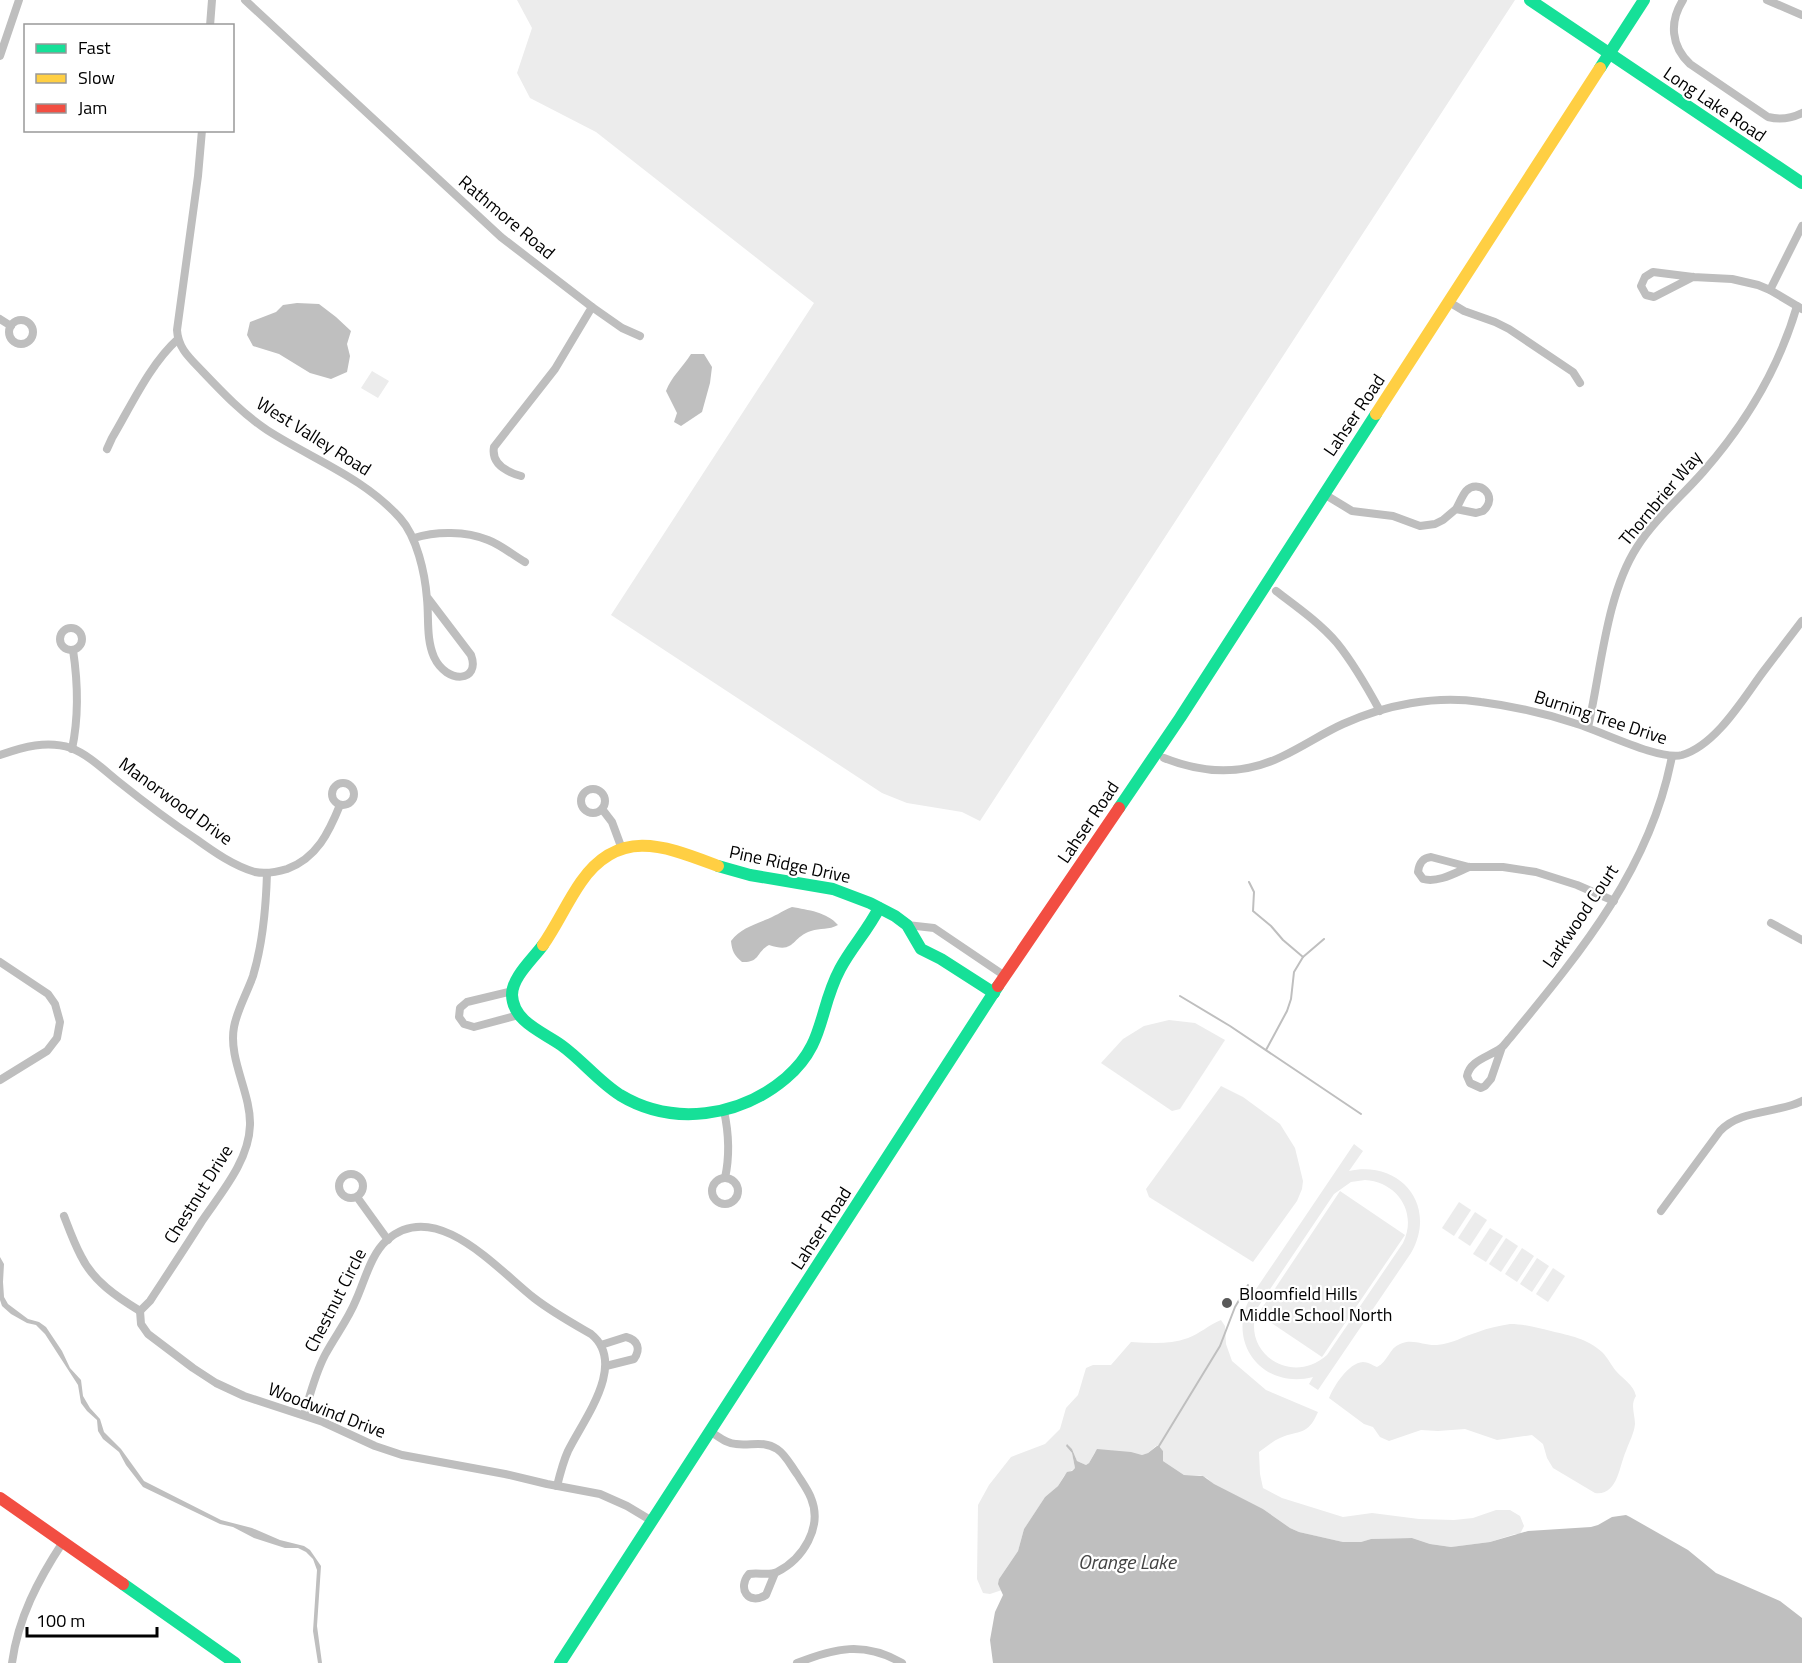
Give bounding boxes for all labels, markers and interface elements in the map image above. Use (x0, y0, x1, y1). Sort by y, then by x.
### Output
legend (24, 24, 234, 132)
text: Fast (78, 34, 111, 61)
street label: Long Lake Road (1658, 60, 1772, 148)
text: Slow (78, 64, 115, 91)
text: Jam (78, 94, 107, 121)
street label: Rathmore Road (453, 169, 561, 265)
street label: Lahser Road (1317, 369, 1391, 461)
street label: West Valley Road (251, 390, 377, 482)
street label: Thornbrier Way (1612, 444, 1708, 551)
street label: Burning Tree Drive (1531, 683, 1671, 751)
street label: Manorwood Drive (113, 750, 239, 852)
street label: Lahser Road (1051, 776, 1125, 868)
street label: Pine Ridge Drive (727, 838, 853, 890)
street label: Larkwood Court (1535, 858, 1625, 973)
street label: Chestnut Drive (157, 1139, 239, 1249)
street label: Lahser Road (784, 1181, 858, 1275)
street label: Chestnut Circle (297, 1243, 373, 1357)
place label: Bloomfield Hills Middle School North (1239, 1280, 1393, 1328)
marker: Bloomfield Hills Middle School North (1220, 1296, 1234, 1310)
street label: Woodwind Drive (264, 1375, 390, 1445)
water label: Orange Lake (1078, 1546, 1178, 1577)
scale bar (27, 1600, 158, 1638)
text: 100 m (36, 1607, 85, 1634)

